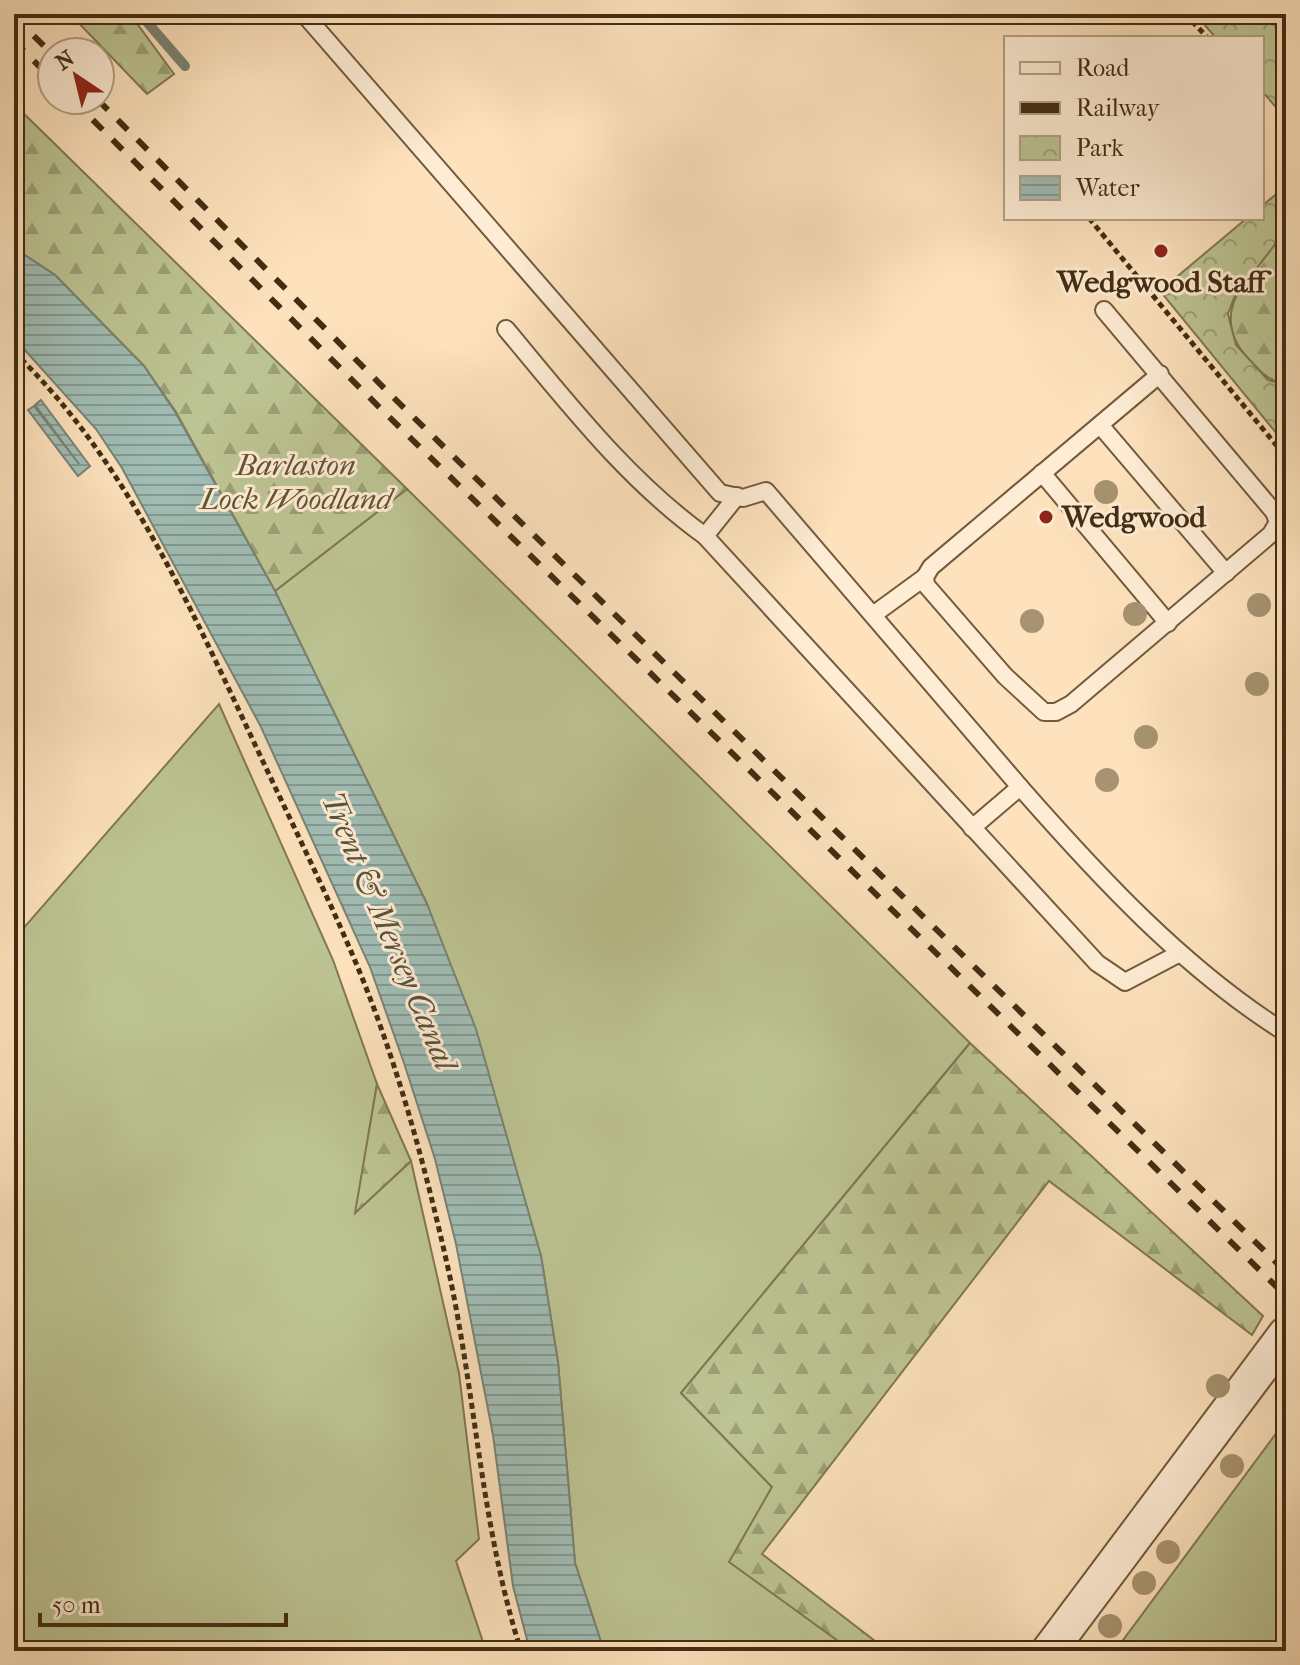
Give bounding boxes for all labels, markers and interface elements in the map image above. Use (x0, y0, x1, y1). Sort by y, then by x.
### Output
north arrow (36, 36, 116, 116)
legend (1004, 36, 1264, 220)
text: N (51, 45, 80, 76)
text: Road (1076, 54, 1130, 82)
text: Railway (1076, 94, 1161, 122)
text: Park (1076, 134, 1124, 162)
text: Water (1075, 174, 1140, 202)
marker: Wedgwood Staff (1152, 242, 1170, 260)
place label: Wedgwood Staff (1055, 265, 1272, 300)
park label: Barlaston Lock Woodland (198, 448, 395, 517)
place label: Wedgwood (1060, 500, 1207, 535)
marker: Wedgwood (1037, 508, 1055, 526)
water label: Trent & Mersey Canal (314, 786, 466, 1079)
scale bar (40, 1577, 286, 1627)
text: 50 m (52, 1591, 101, 1619)

